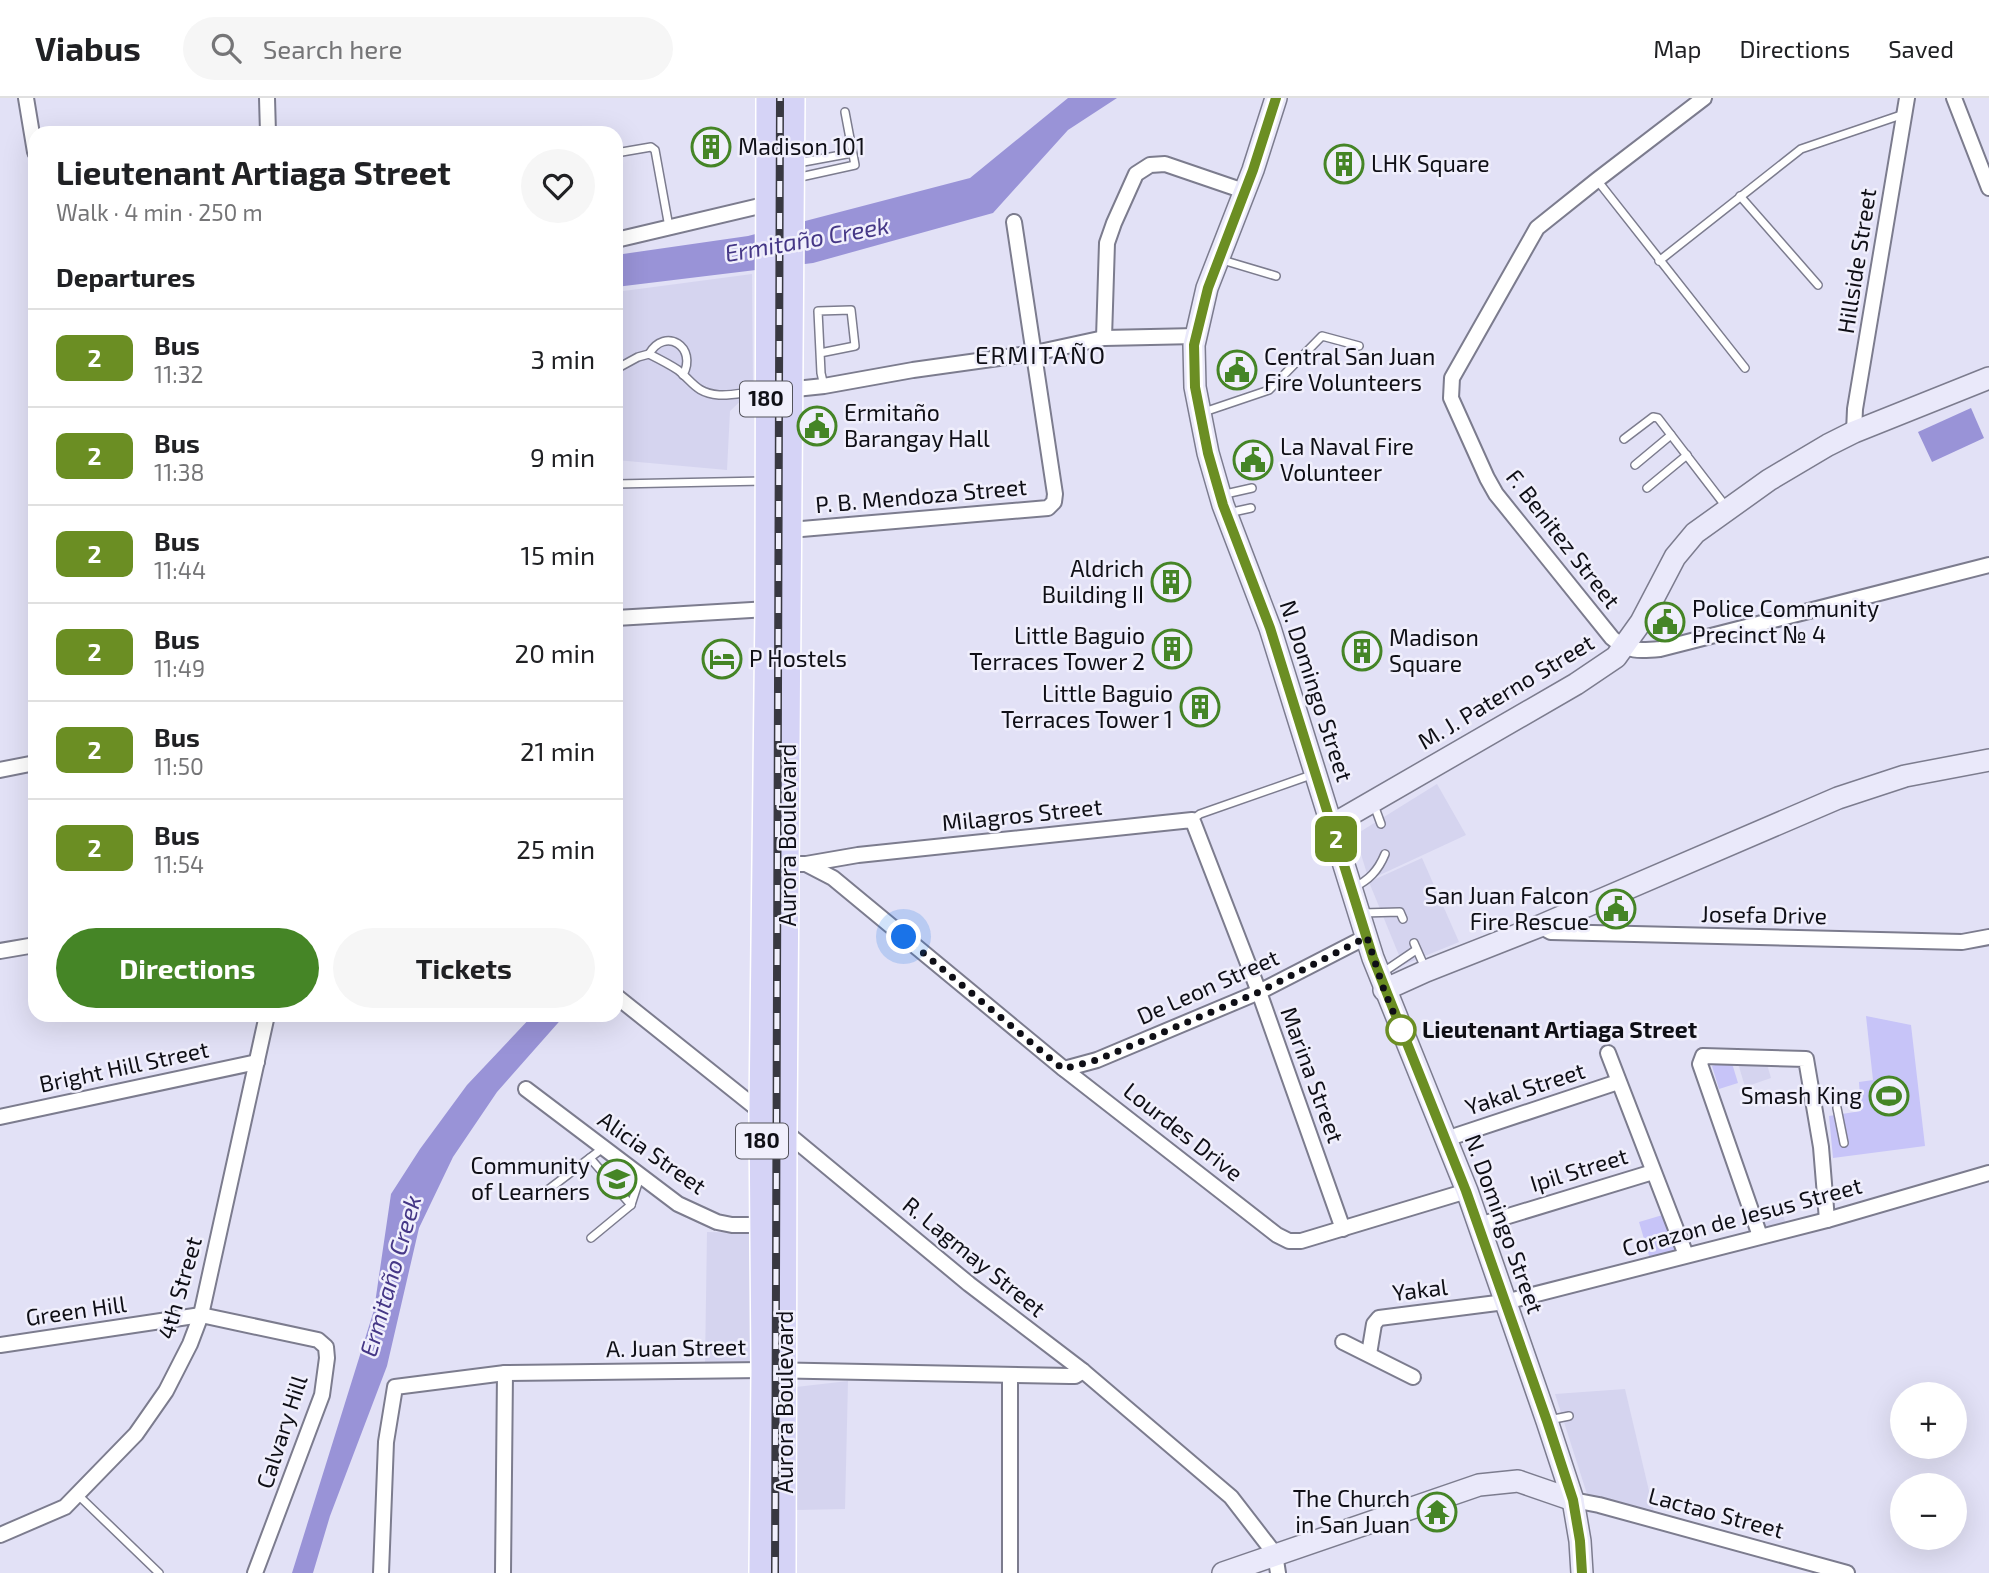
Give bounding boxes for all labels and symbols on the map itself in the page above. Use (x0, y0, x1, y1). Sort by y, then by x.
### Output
building icon: Madison 101 (690, 126, 732, 168)
place label: Madison 101 (738, 132, 865, 160)
building icon: LHK Square (1323, 143, 1365, 185)
place label: LHK Square (1371, 149, 1490, 177)
street label: Hillside Street (1831, 186, 1881, 335)
water label: Ermitaño Creek (722, 210, 891, 267)
district label: ERMITAÑO (975, 340, 1107, 369)
place label: Central San Juan Fire Volunteers (1264, 342, 1435, 396)
public building icon: Central San Juan Fire Volunteers (1216, 349, 1258, 391)
road number: 180 (740, 382, 792, 416)
place label: Ermitaño Barangay Hall (844, 398, 990, 452)
public building icon: Ermitaño Barangay Hall (796, 405, 838, 447)
place label: La Naval Fire Volunteer (1280, 432, 1414, 486)
public building icon: La Naval Fire Volunteer (1232, 439, 1274, 481)
street label: F. Benitez Street (1501, 463, 1627, 614)
street label: P. B. Mendoza Street (814, 472, 1028, 518)
place label: Aldrich Building II (1042, 554, 1144, 608)
building icon: Aldrich Building II (1150, 561, 1192, 603)
place label: Police Community Precinct № 4 (1692, 594, 1879, 648)
street label: N. Domingo Street (1274, 596, 1360, 785)
public building icon: Police Community Precinct № 4 (1644, 601, 1686, 643)
place label: Little Baguio Terraces Tower 2 (969, 621, 1145, 675)
place label: Madison Square (1389, 623, 1479, 677)
street label: M. J. Paterno Street (1412, 627, 1599, 755)
building icon: Little Baguio Terraces Tower 2 (1151, 628, 1193, 670)
building icon: Madison Square (1341, 630, 1383, 672)
hotel icon: P Hostels (701, 638, 743, 680)
place label: P Hostels (749, 644, 847, 672)
place label: Little Baguio Terraces Tower 1 (1001, 679, 1173, 733)
building icon: Little Baguio Terraces Tower 1 (1179, 686, 1221, 728)
street label: Aurora Boulevard (773, 744, 801, 926)
street label: Milagros Street (940, 792, 1104, 836)
line badge: 2 (1313, 816, 1359, 862)
place label: San Juan Falcon Fire Rescue (1425, 881, 1589, 935)
public building icon: San Juan Falcon Fire Rescue (1595, 888, 1637, 930)
street label: Josefa Drive (1701, 899, 1827, 929)
your location (886, 919, 921, 954)
street label: De Leon Street (1132, 942, 1283, 1030)
street label: Marina Street (1275, 1003, 1351, 1147)
marker: Lieutenant Artiaga Street (1386, 1015, 1416, 1045)
place label: Lieutenant Artiaga Street (1422, 1015, 1697, 1043)
street label: Bright Hill Street (37, 1034, 211, 1098)
street label: Yakal Street (1461, 1055, 1588, 1121)
sports icon: Smash King (1868, 1075, 1910, 1117)
street label: Lourdes Drive (1118, 1076, 1249, 1187)
place label: Smash King (1741, 1081, 1862, 1109)
street label: Alicia Street (593, 1105, 712, 1200)
road number: 180 (736, 1124, 788, 1158)
street label: N. Domingo Street (1459, 1130, 1550, 1317)
street label: Ipil Street (1527, 1141, 1631, 1197)
place label: Community of Learners (470, 1151, 590, 1205)
school or university icon: Community of Learners (596, 1158, 638, 1200)
street label: Corazon de Jesus Street (1619, 1170, 1865, 1262)
street label: R. Lagmay Street (898, 1190, 1052, 1322)
water label: Ermitaño Creek (353, 1192, 426, 1360)
street label: 4th Street (151, 1233, 207, 1342)
street label: Yakal (1391, 1272, 1449, 1306)
street label: Green Hill (24, 1289, 128, 1331)
street label: Aurora Boulevard (770, 1311, 798, 1493)
street label: A. Juan Street (606, 1332, 747, 1362)
street label: Calvary Hill (250, 1371, 313, 1492)
street label: Lactao Street (1645, 1480, 1787, 1544)
place label: The Church in San Juan (1293, 1484, 1410, 1538)
temple icon: The Church in San Juan (1416, 1491, 1458, 1533)

